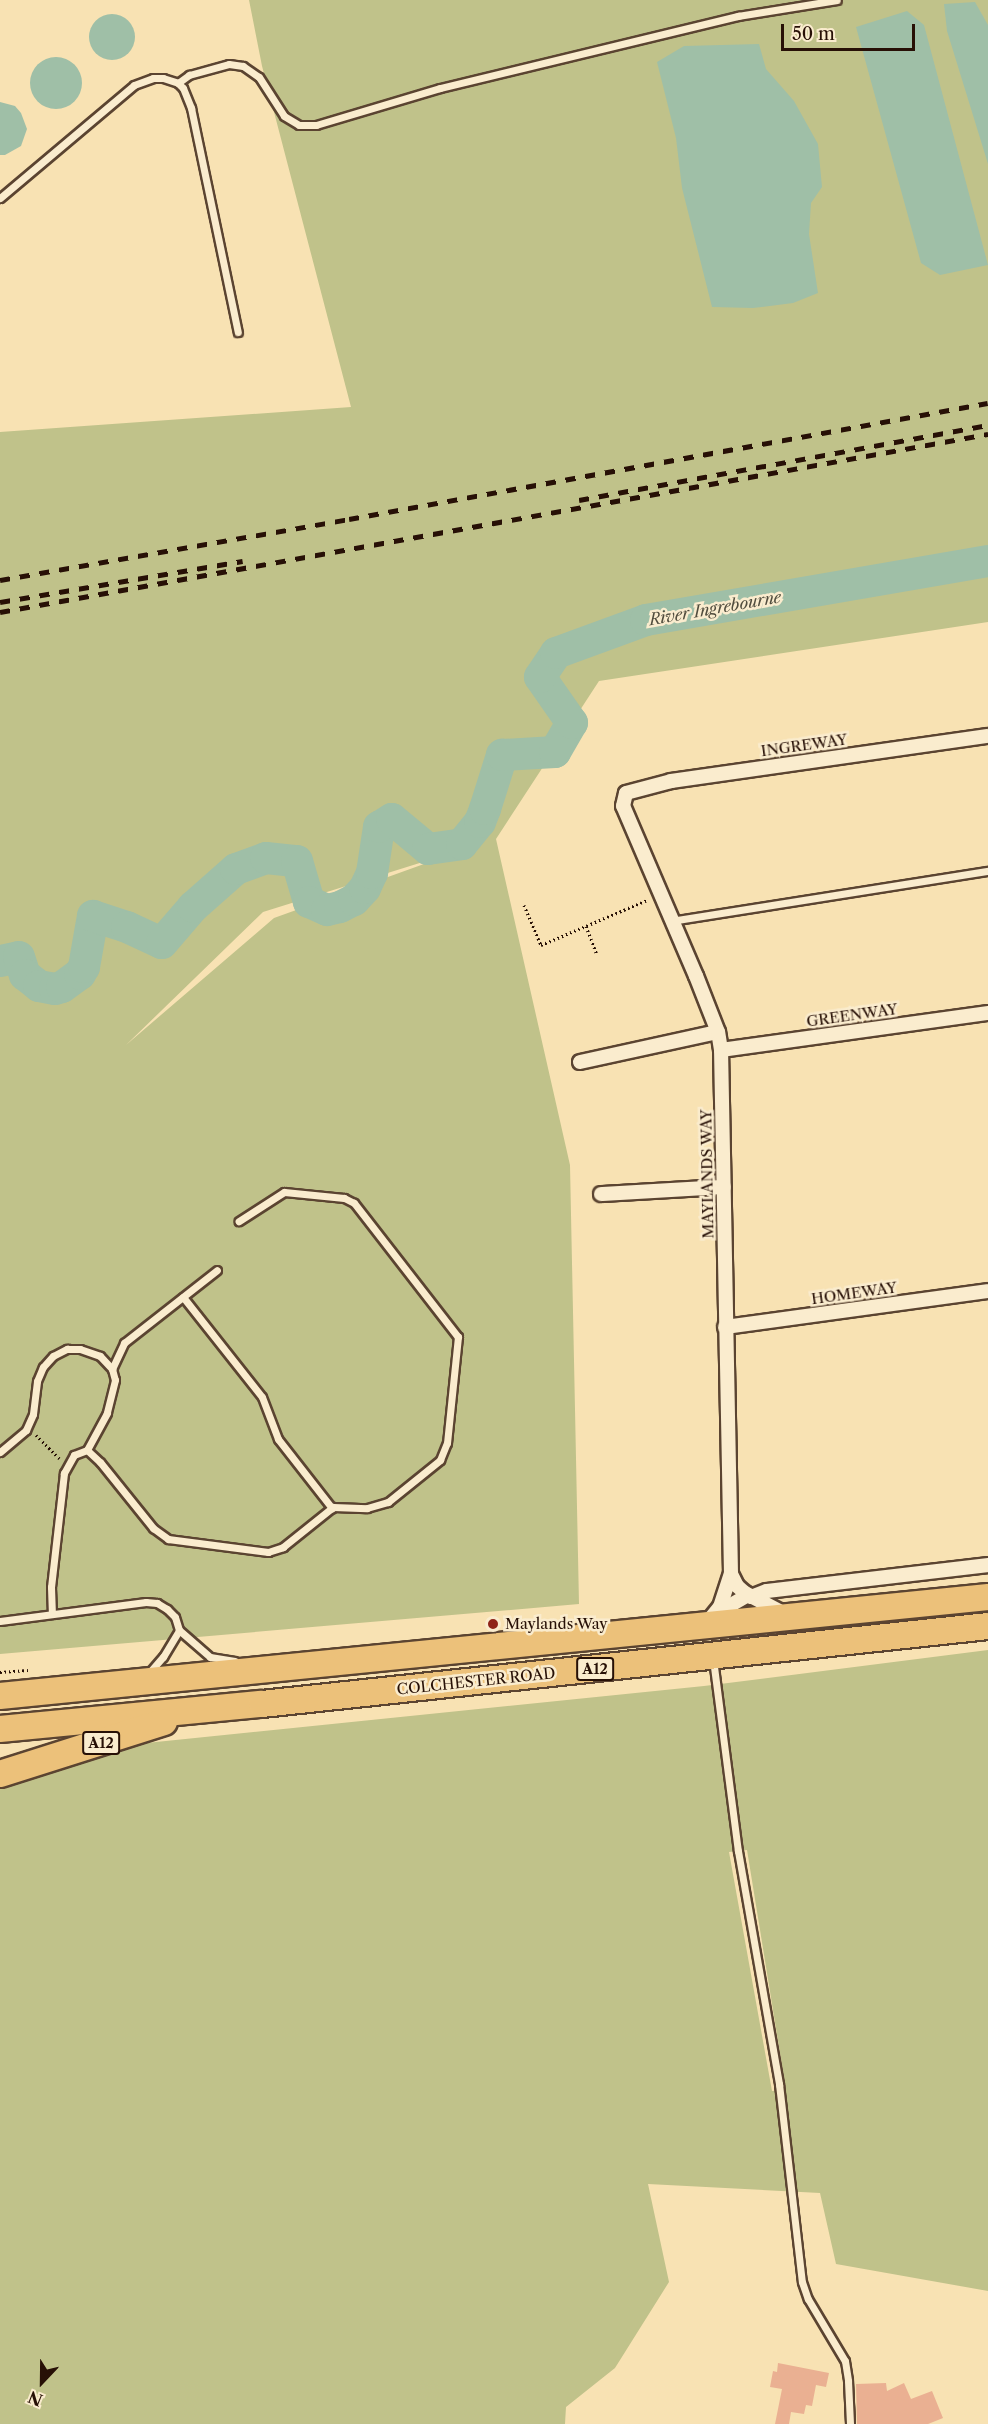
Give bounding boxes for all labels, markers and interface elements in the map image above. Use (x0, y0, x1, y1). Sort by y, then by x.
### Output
scale bar (784, 12, 918, 50)
text: 50 m (792, 23, 835, 45)
water label: River Ingrebourne (647, 587, 783, 629)
street label: INGREWAY (760, 730, 848, 760)
street label: GREENWAY (805, 1000, 899, 1030)
street label: MAYLANDS WAY (697, 1109, 717, 1239)
street label: HOMEWAY (810, 1278, 898, 1308)
place label: Maylands Way (505, 1615, 608, 1633)
marker: Maylands Way (486, 1617, 500, 1631)
road number: A12 (576, 1658, 614, 1680)
street label: COLCHESTER ROAD (395, 1664, 557, 1698)
road number: A12 (82, 1732, 120, 1754)
north arrow (12, 2352, 72, 2412)
text: N (25, 2387, 45, 2411)

